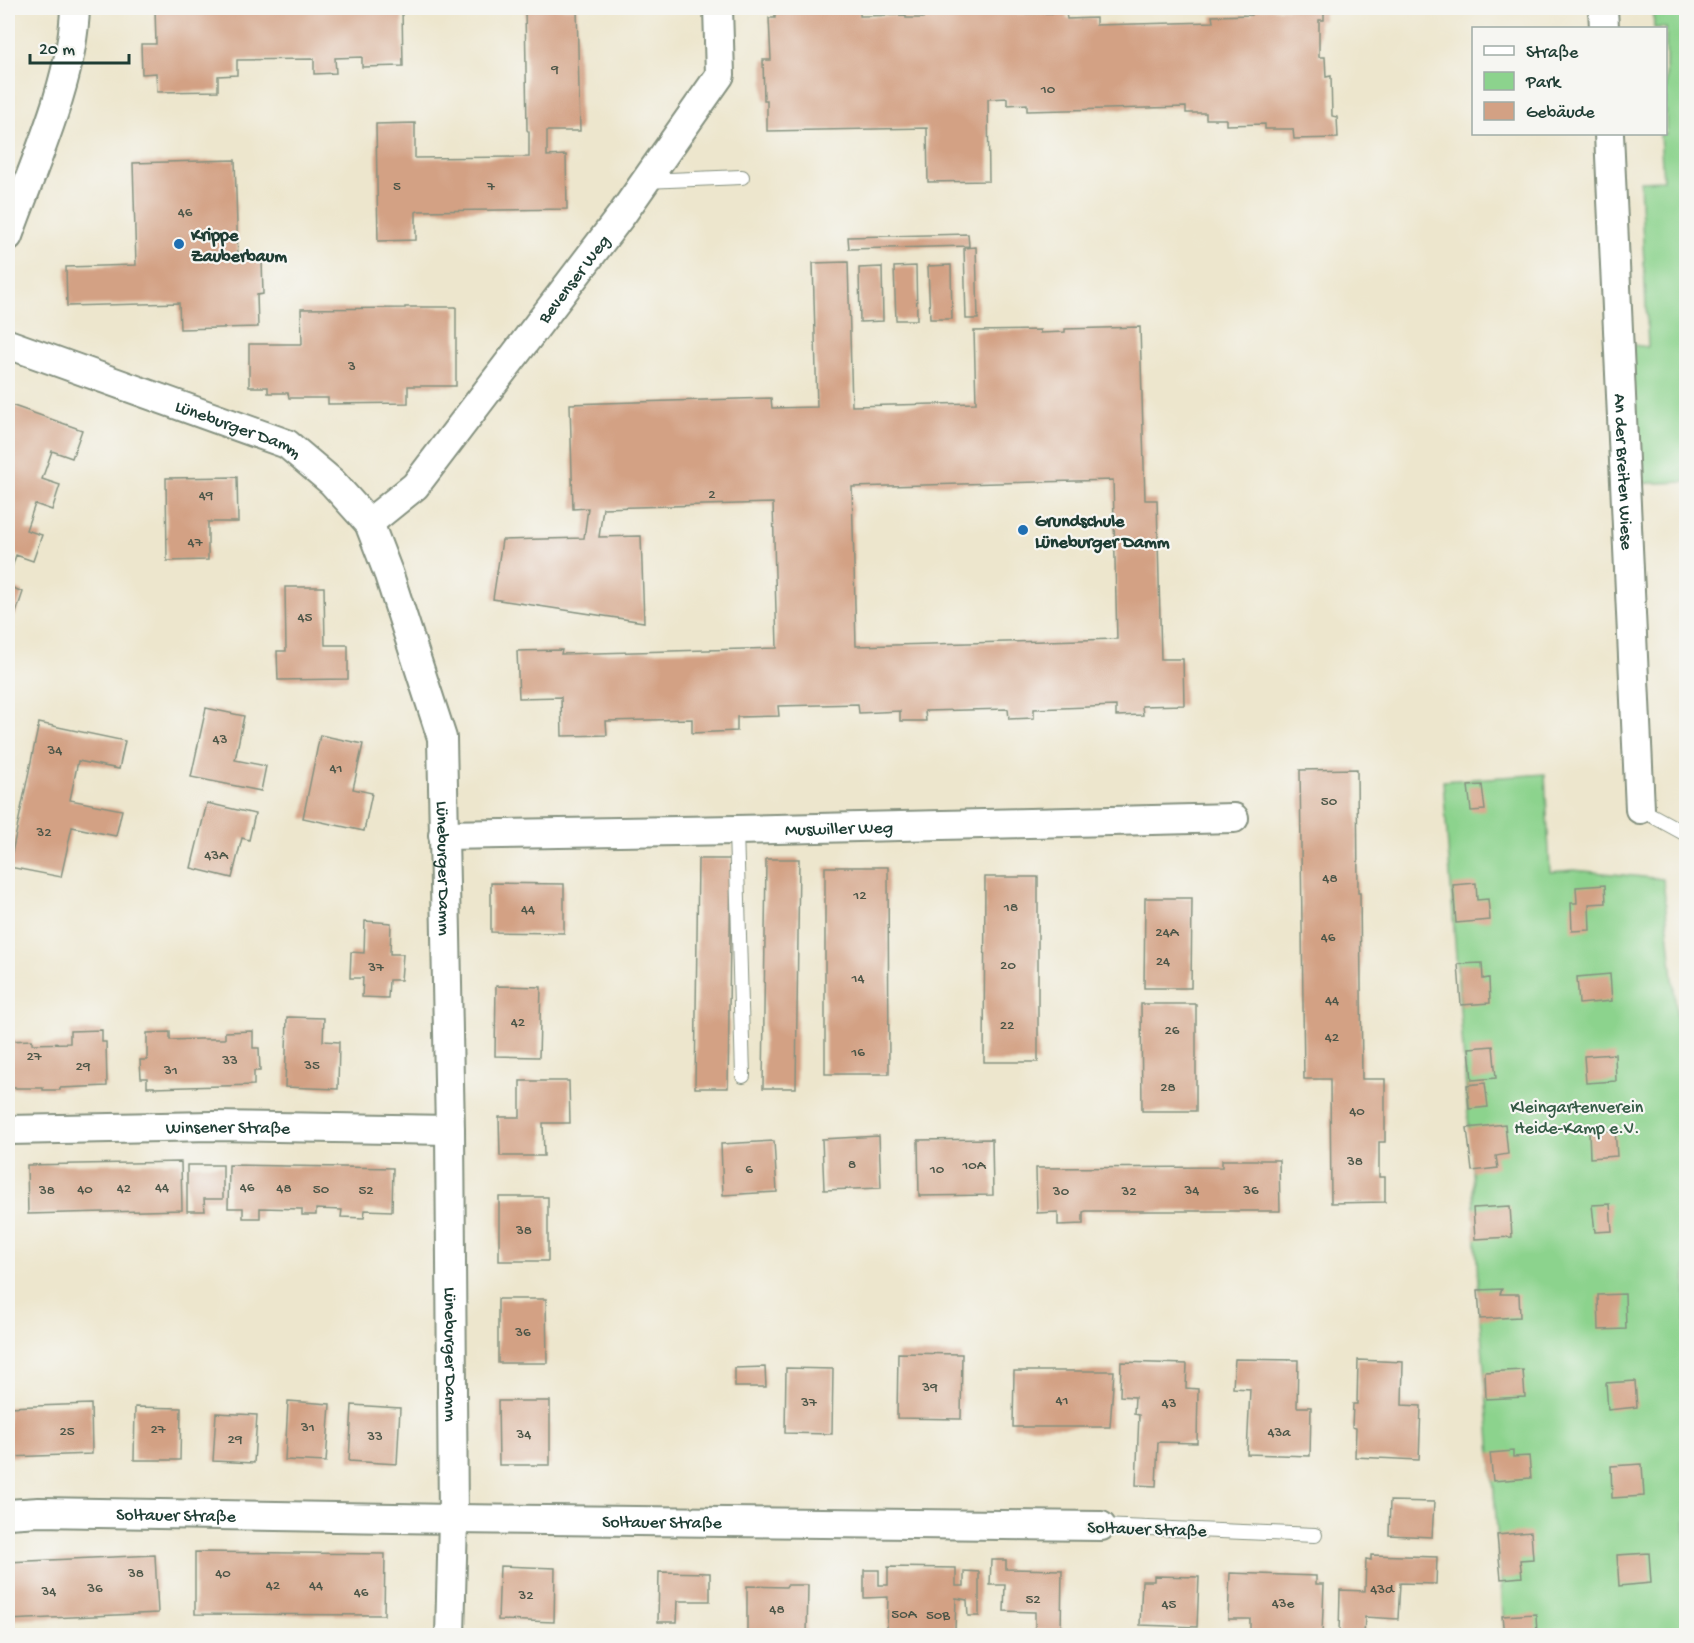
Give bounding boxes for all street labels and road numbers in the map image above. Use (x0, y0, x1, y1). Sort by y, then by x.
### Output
street label: Bevenser Weg (534, 232, 616, 329)
street label: An der Breiten Wiese (1608, 393, 1636, 551)
street label: Lüneburger Damm (172, 397, 305, 465)
street label: Lüneburger Damm (430, 801, 454, 936)
street label: Muswiller Weg (785, 818, 893, 842)
street label: Winsener Straße (166, 1118, 291, 1140)
street label: Lüneburger Damm (438, 1287, 460, 1422)
street label: Soltauer Straße (116, 1505, 237, 1528)
street label: Soltauer Straße (602, 1513, 723, 1535)
street label: Soltauer Straße (1087, 1518, 1208, 1543)

